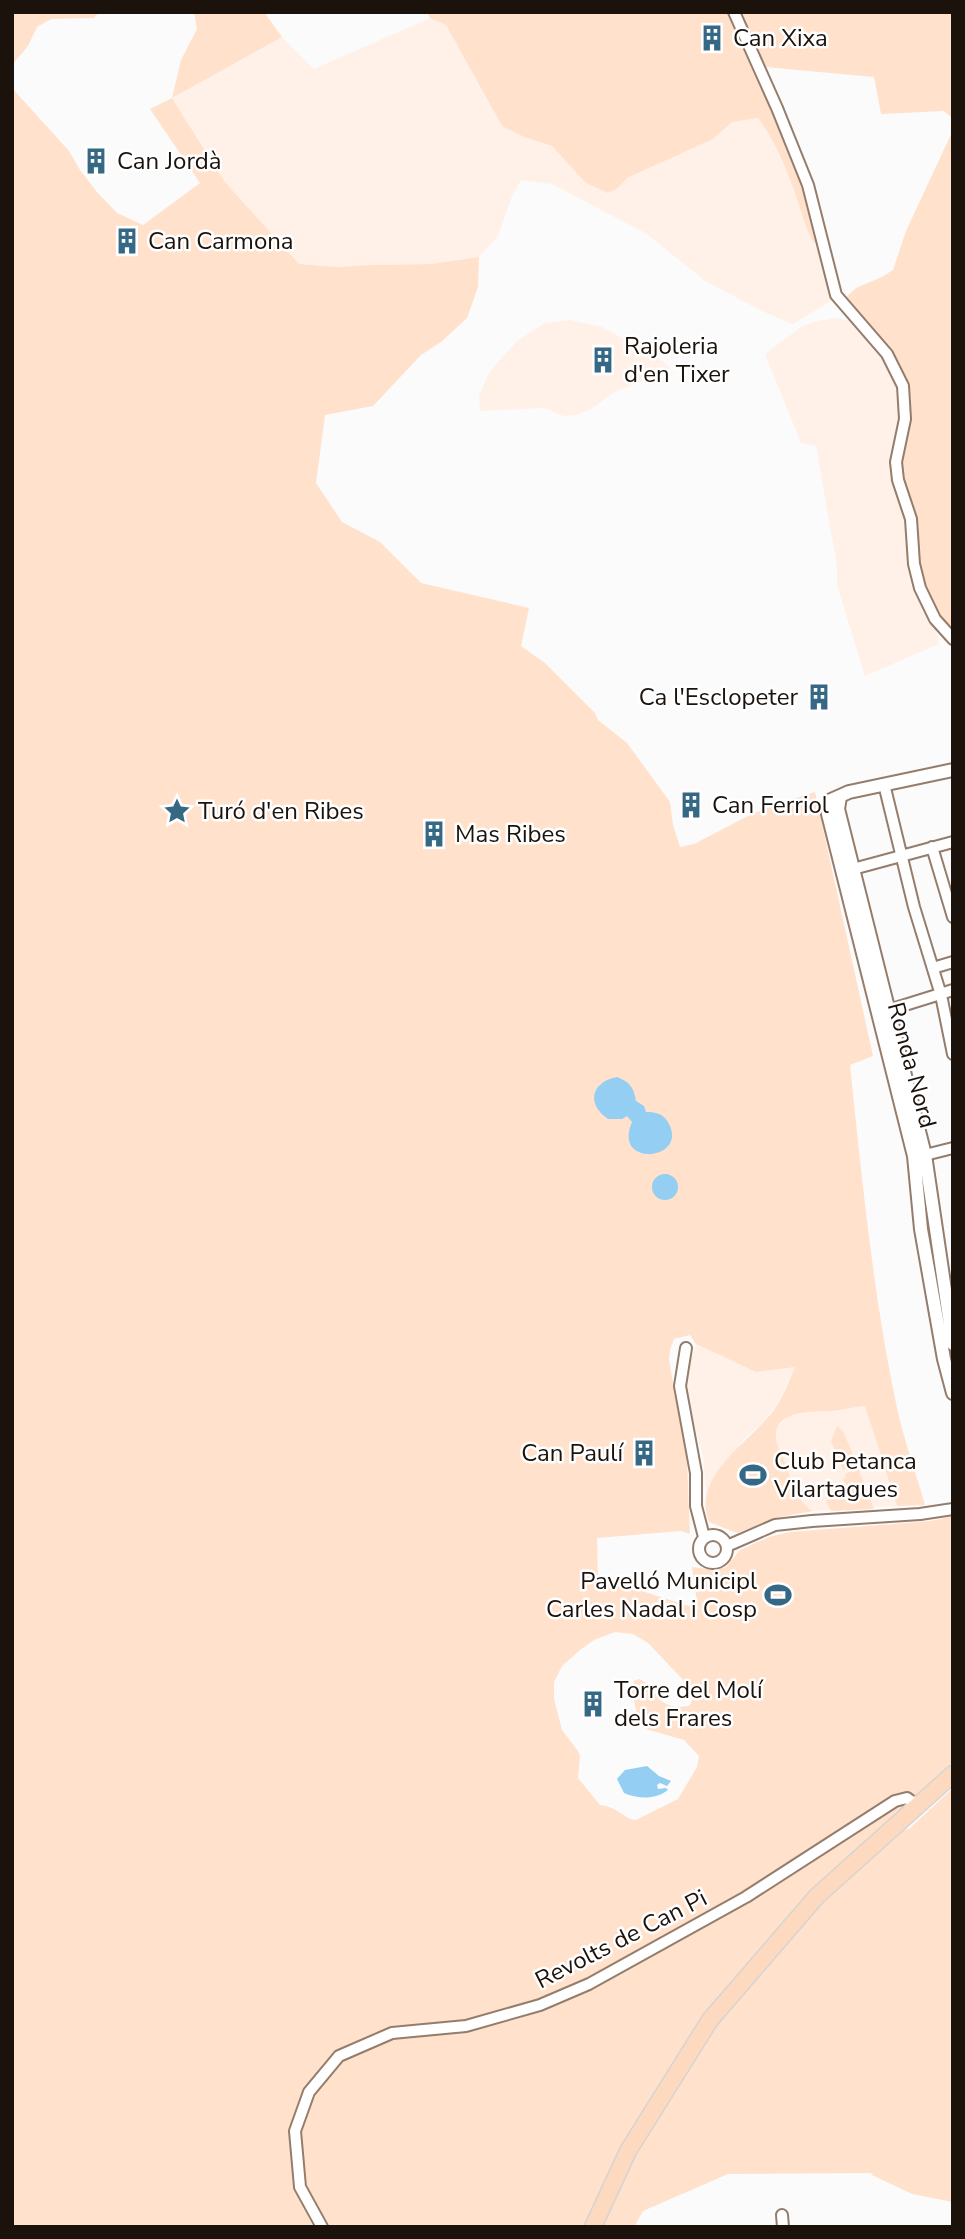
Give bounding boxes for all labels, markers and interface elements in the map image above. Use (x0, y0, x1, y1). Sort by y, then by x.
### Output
place label: Can Xixa (733, 22, 828, 54)
building icon: Can Xixa (697, 23, 727, 53)
place label: Can Jordà (117, 145, 222, 177)
building icon: Can Jordà (81, 146, 111, 176)
place label: Can Carmona (148, 225, 294, 257)
building icon: Can Carmona (112, 226, 142, 256)
place label: Rajoleria d'en Tixer (624, 330, 730, 390)
building icon: Rajoleria d'en Tixer (588, 345, 618, 375)
place label: Ca l'Esclopeter (639, 681, 798, 713)
building icon: Ca l'Esclopeter (804, 682, 834, 712)
place label: Can Ferriol (712, 789, 829, 821)
building icon: Can Ferriol (676, 790, 706, 820)
place label: Turó d'en Ribes (198, 795, 364, 827)
place icon: Turó d'en Ribes (162, 796, 192, 826)
place label: Mas Ribes (455, 818, 566, 850)
building icon: Mas Ribes (419, 819, 449, 849)
street label: Ronda Nord (880, 998, 944, 1132)
place label: Can Paulí (521, 1437, 624, 1469)
building icon: Can Paulí (629, 1438, 659, 1468)
place label: Club Petanca Vilartagues (773, 1445, 917, 1505)
sports icon: Club Petanca Vilartagues (738, 1460, 768, 1490)
place label: Pavelló Municipl Carles Nadal i Cosp (546, 1565, 757, 1625)
sports icon: Pavelló Municipl Carles Nadal i Cosp (763, 1580, 793, 1610)
place label: Torre del Molí dels Frares (614, 1674, 764, 1734)
building icon: Torre del Molí dels Frares (578, 1689, 608, 1719)
street label: Revolts de Can Pi (530, 1882, 712, 1996)

